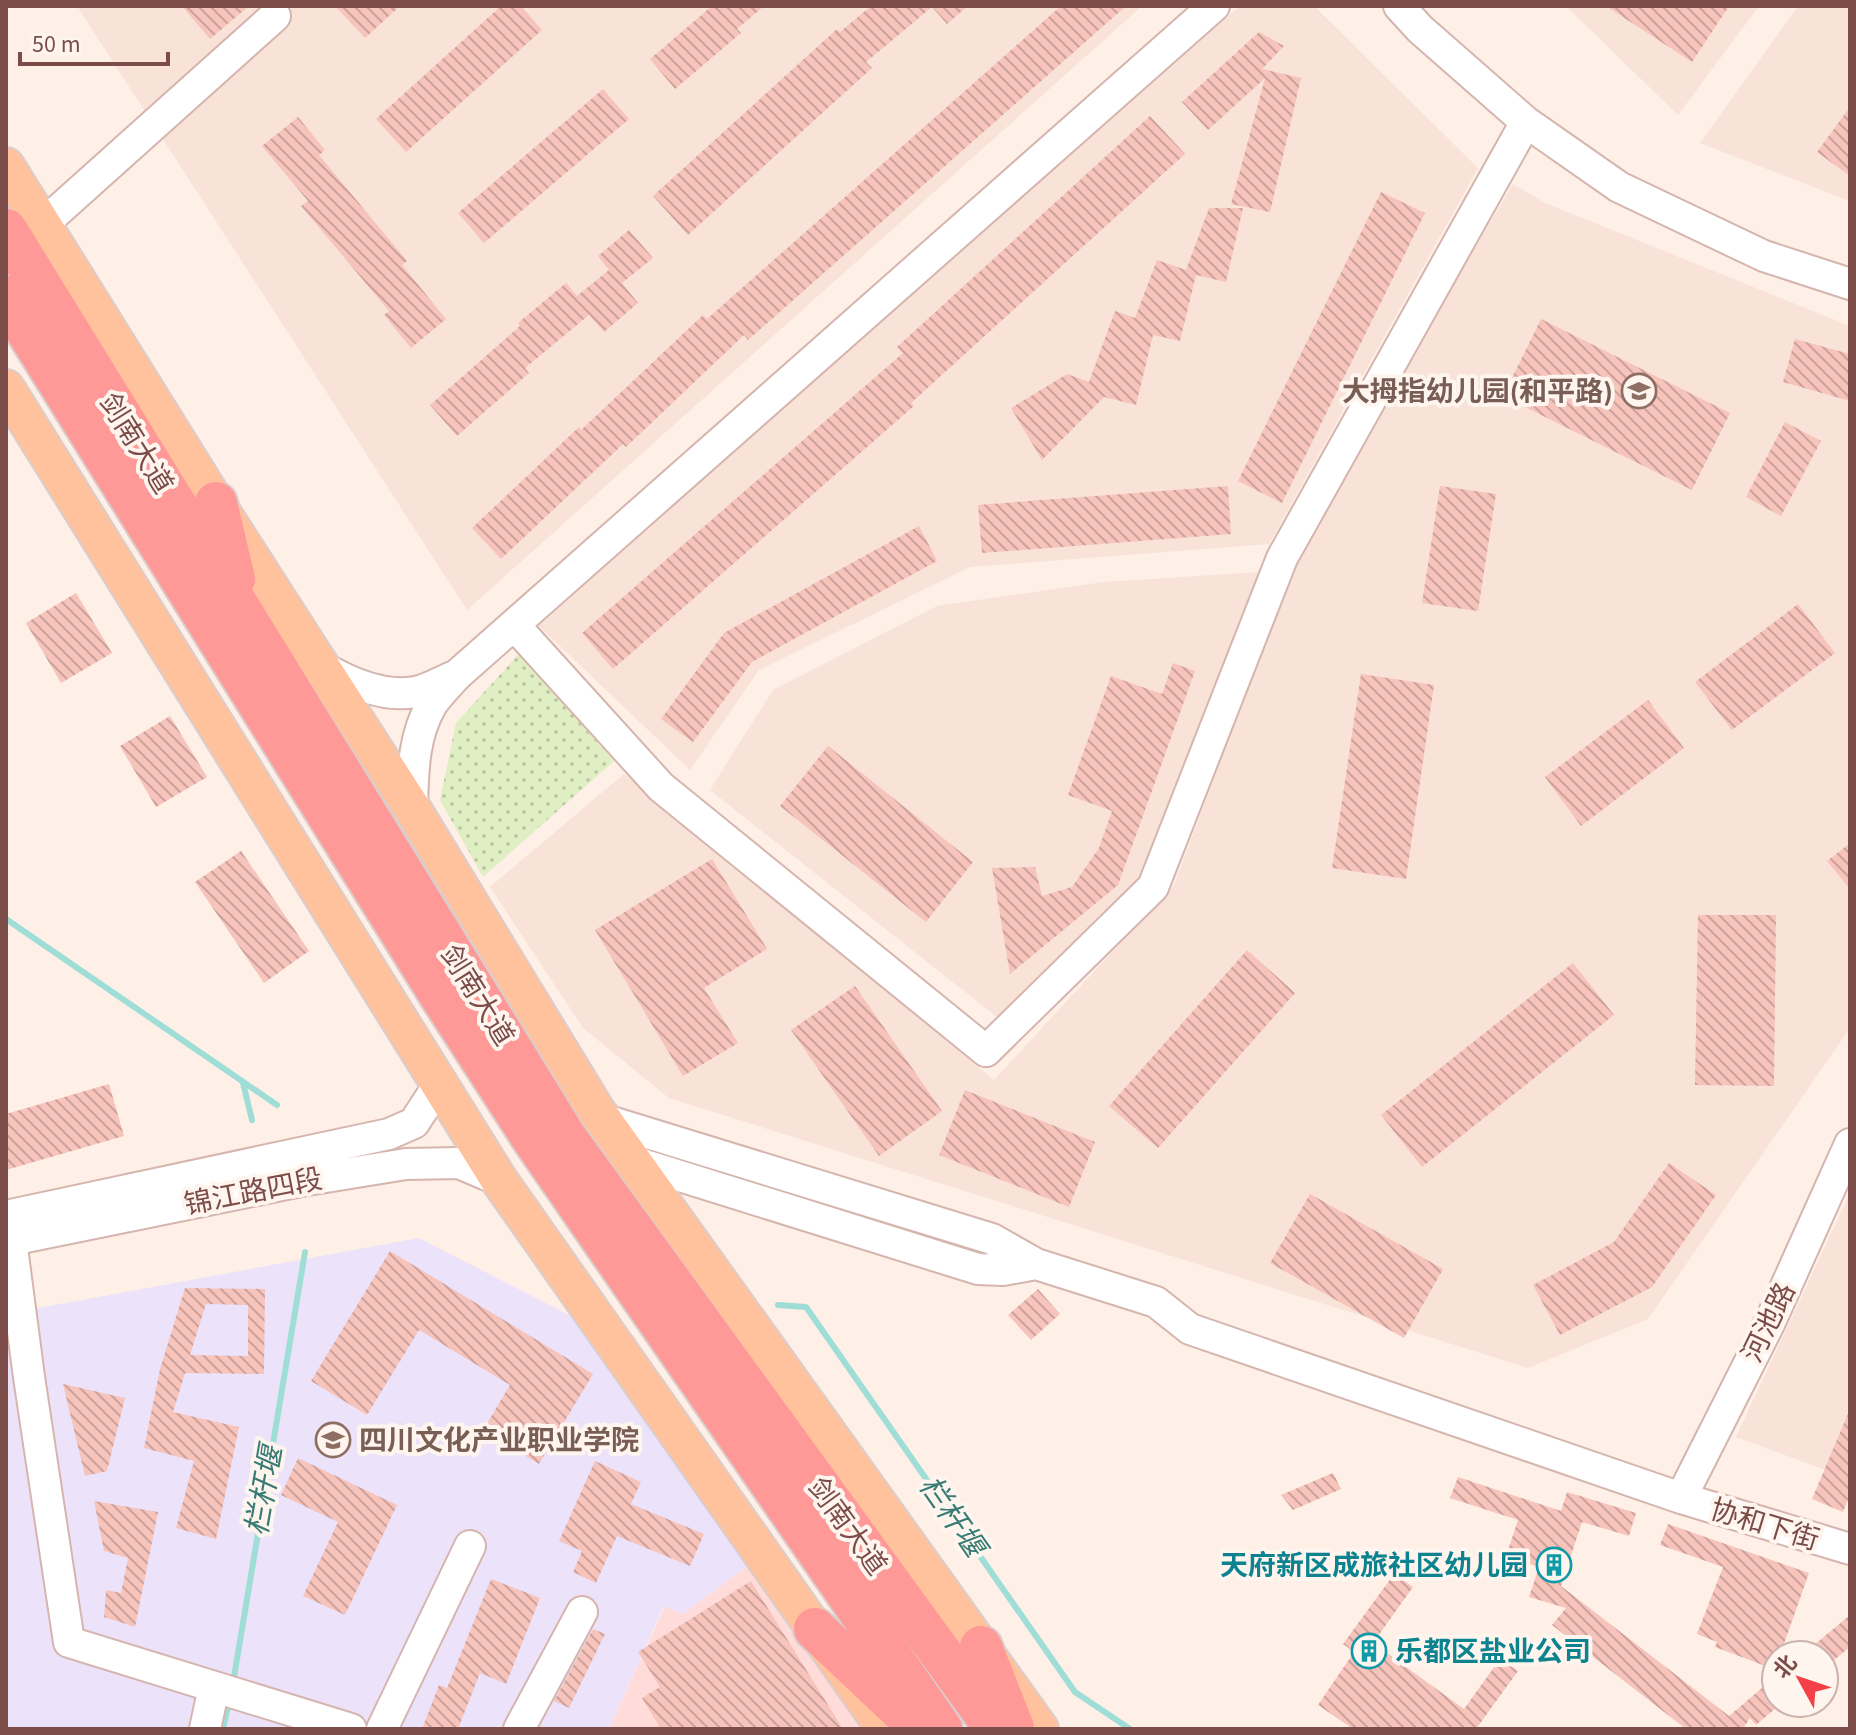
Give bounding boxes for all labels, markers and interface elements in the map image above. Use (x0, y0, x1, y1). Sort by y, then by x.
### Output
scale bar (20, 16, 168, 66)
text: 50 m (32, 27, 81, 62)
place label: 大拇指幼儿园(和平路) (1342, 372, 1613, 412)
school or university icon: 大拇指幼儿园(和平路) (1620, 372, 1658, 410)
street label: 剑南大道 (90, 385, 183, 502)
street label: 剑南大道 (431, 937, 524, 1054)
street label: 锦江路四段 (181, 1159, 326, 1225)
street label: 河池路 (1733, 1276, 1805, 1369)
school or university icon: 四川文化产业职业学院 (314, 1421, 352, 1459)
place label: 四川文化产业职业学院 (359, 1421, 639, 1461)
water label: 栏杆堰 (236, 1438, 294, 1539)
water label: 栏杆堰 (908, 1467, 998, 1570)
street label: 剑南大道 (798, 1470, 896, 1584)
street label: 协和下街 (1705, 1489, 1824, 1560)
place label: 天府新区成旅社区幼儿园 (1220, 1546, 1528, 1586)
building icon: 天府新区成旅社区幼儿园 (1535, 1546, 1573, 1584)
building icon: 乐都区盐业公司 (1350, 1632, 1388, 1670)
place label: 乐都区盐业公司 (1395, 1632, 1591, 1672)
north arrow (1760, 1639, 1840, 1719)
text: 北 (1766, 1648, 1805, 1686)

